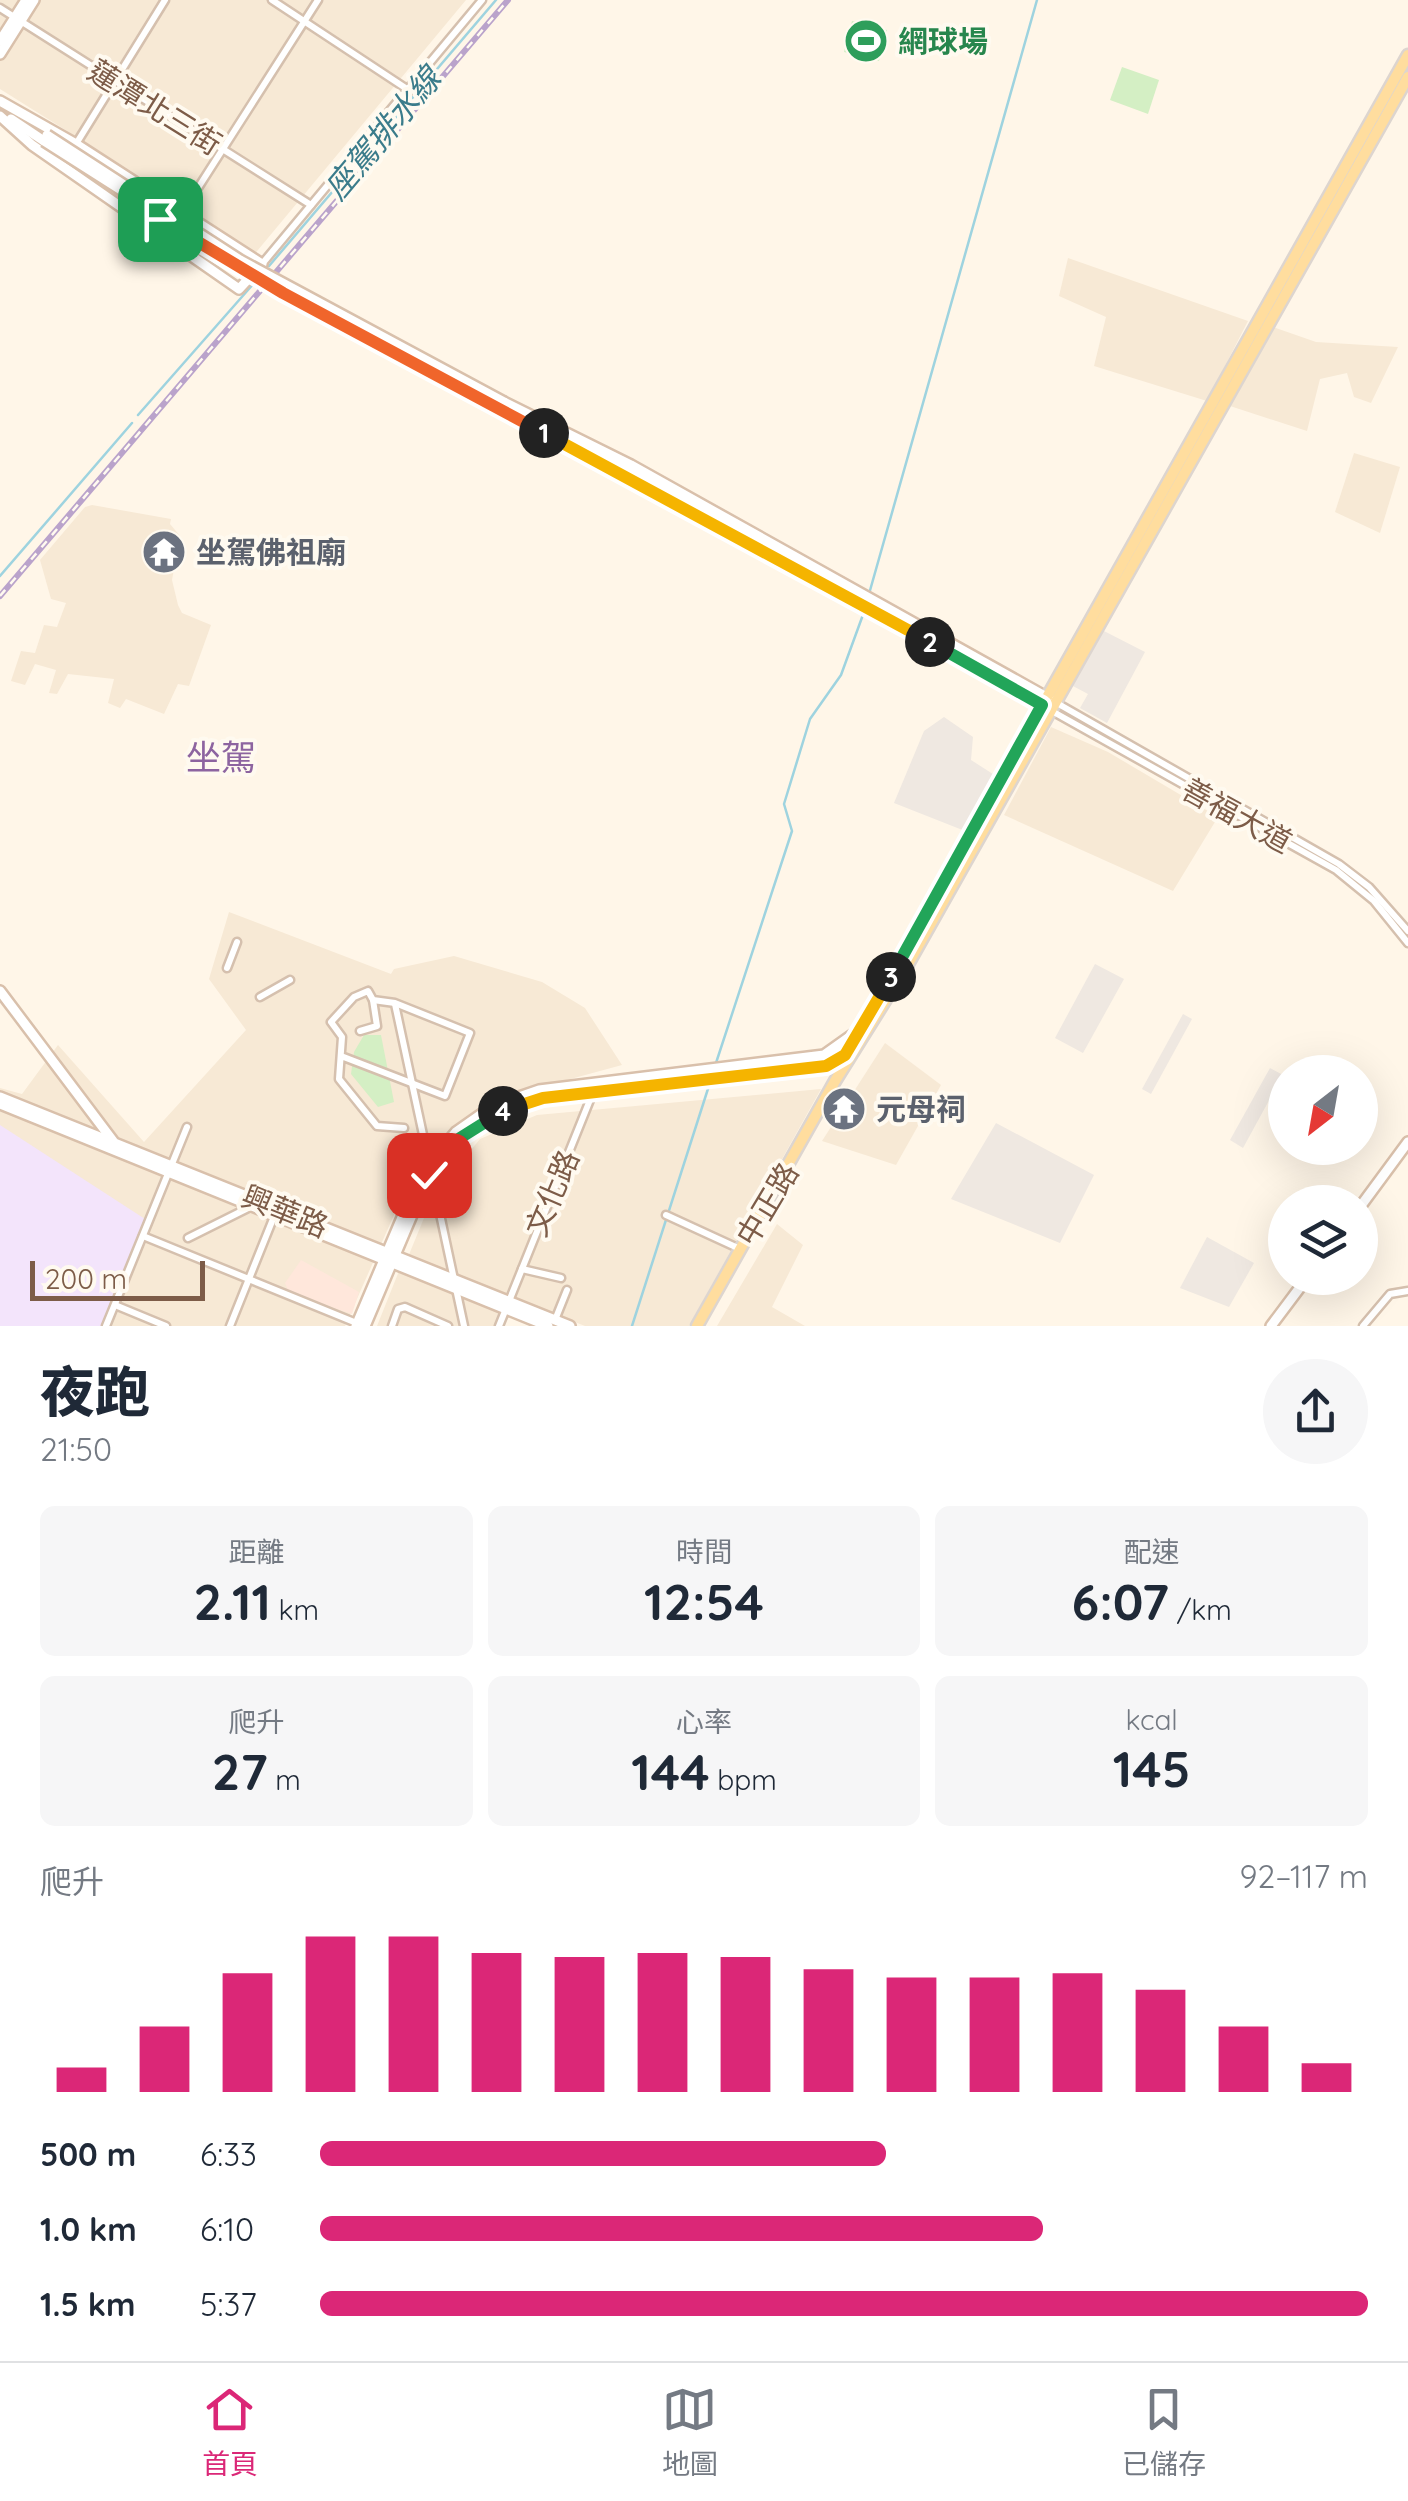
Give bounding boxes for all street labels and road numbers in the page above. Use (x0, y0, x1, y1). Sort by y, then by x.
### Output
street label: 蓮潭北三街 (81, 51, 229, 163)
street label: 善福大道 (1175, 769, 1299, 861)
street label: 文化路 (517, 1144, 587, 1242)
street label: 中正路 (728, 1156, 806, 1252)
street label: 興華路 (236, 1177, 334, 1245)

